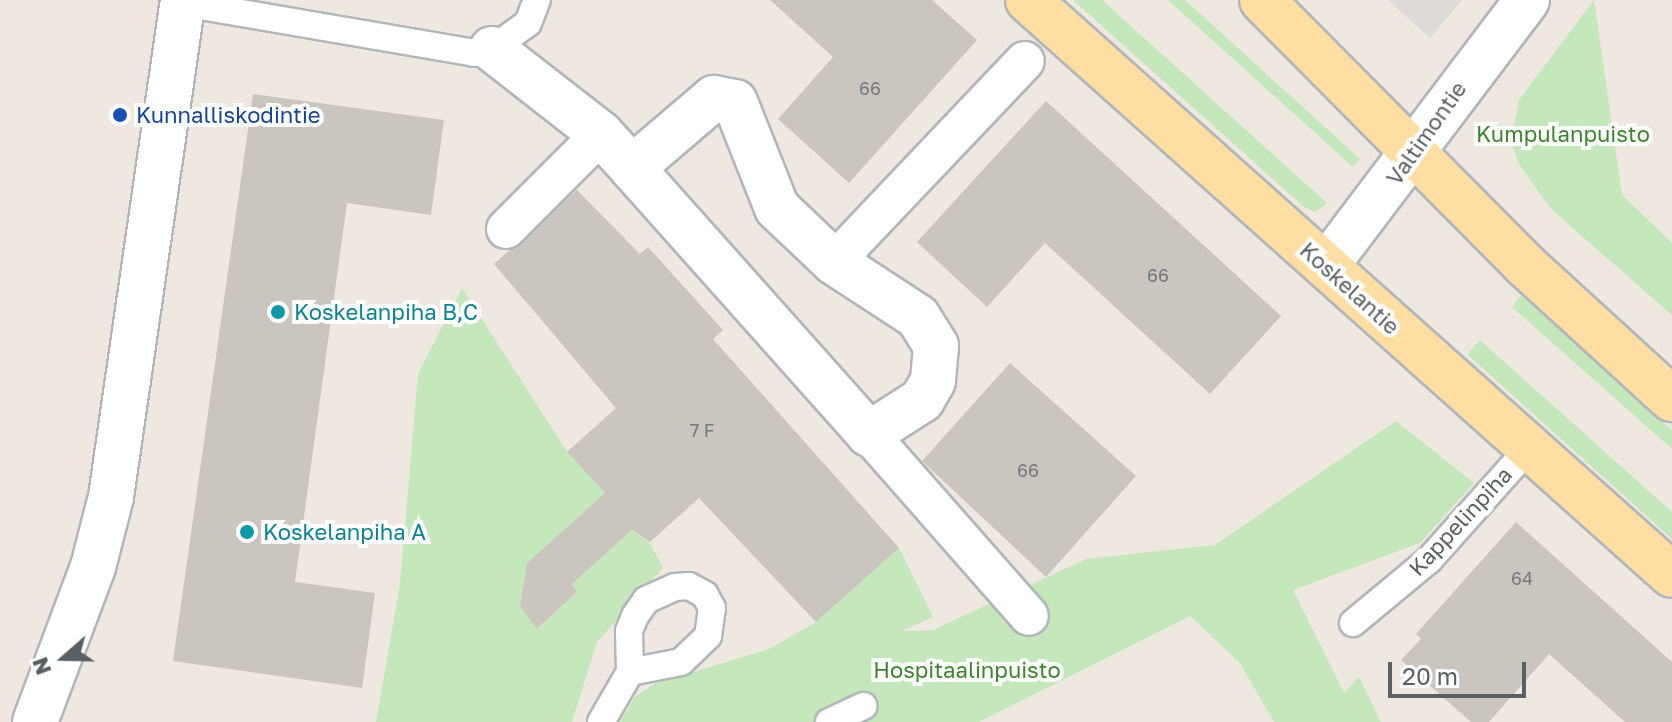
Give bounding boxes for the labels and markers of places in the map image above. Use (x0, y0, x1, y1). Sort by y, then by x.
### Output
place label: Kunnalliskodintie (136, 102, 321, 128)
marker: Kunnalliskodintie (111, 106, 129, 124)
place label: Koskelanpiha B,C (294, 299, 478, 325)
marker: Koskelanpiha B,C (269, 303, 287, 321)
place label: Koskelanpiha A (263, 519, 426, 545)
marker: Koskelanpiha A (238, 523, 256, 541)

